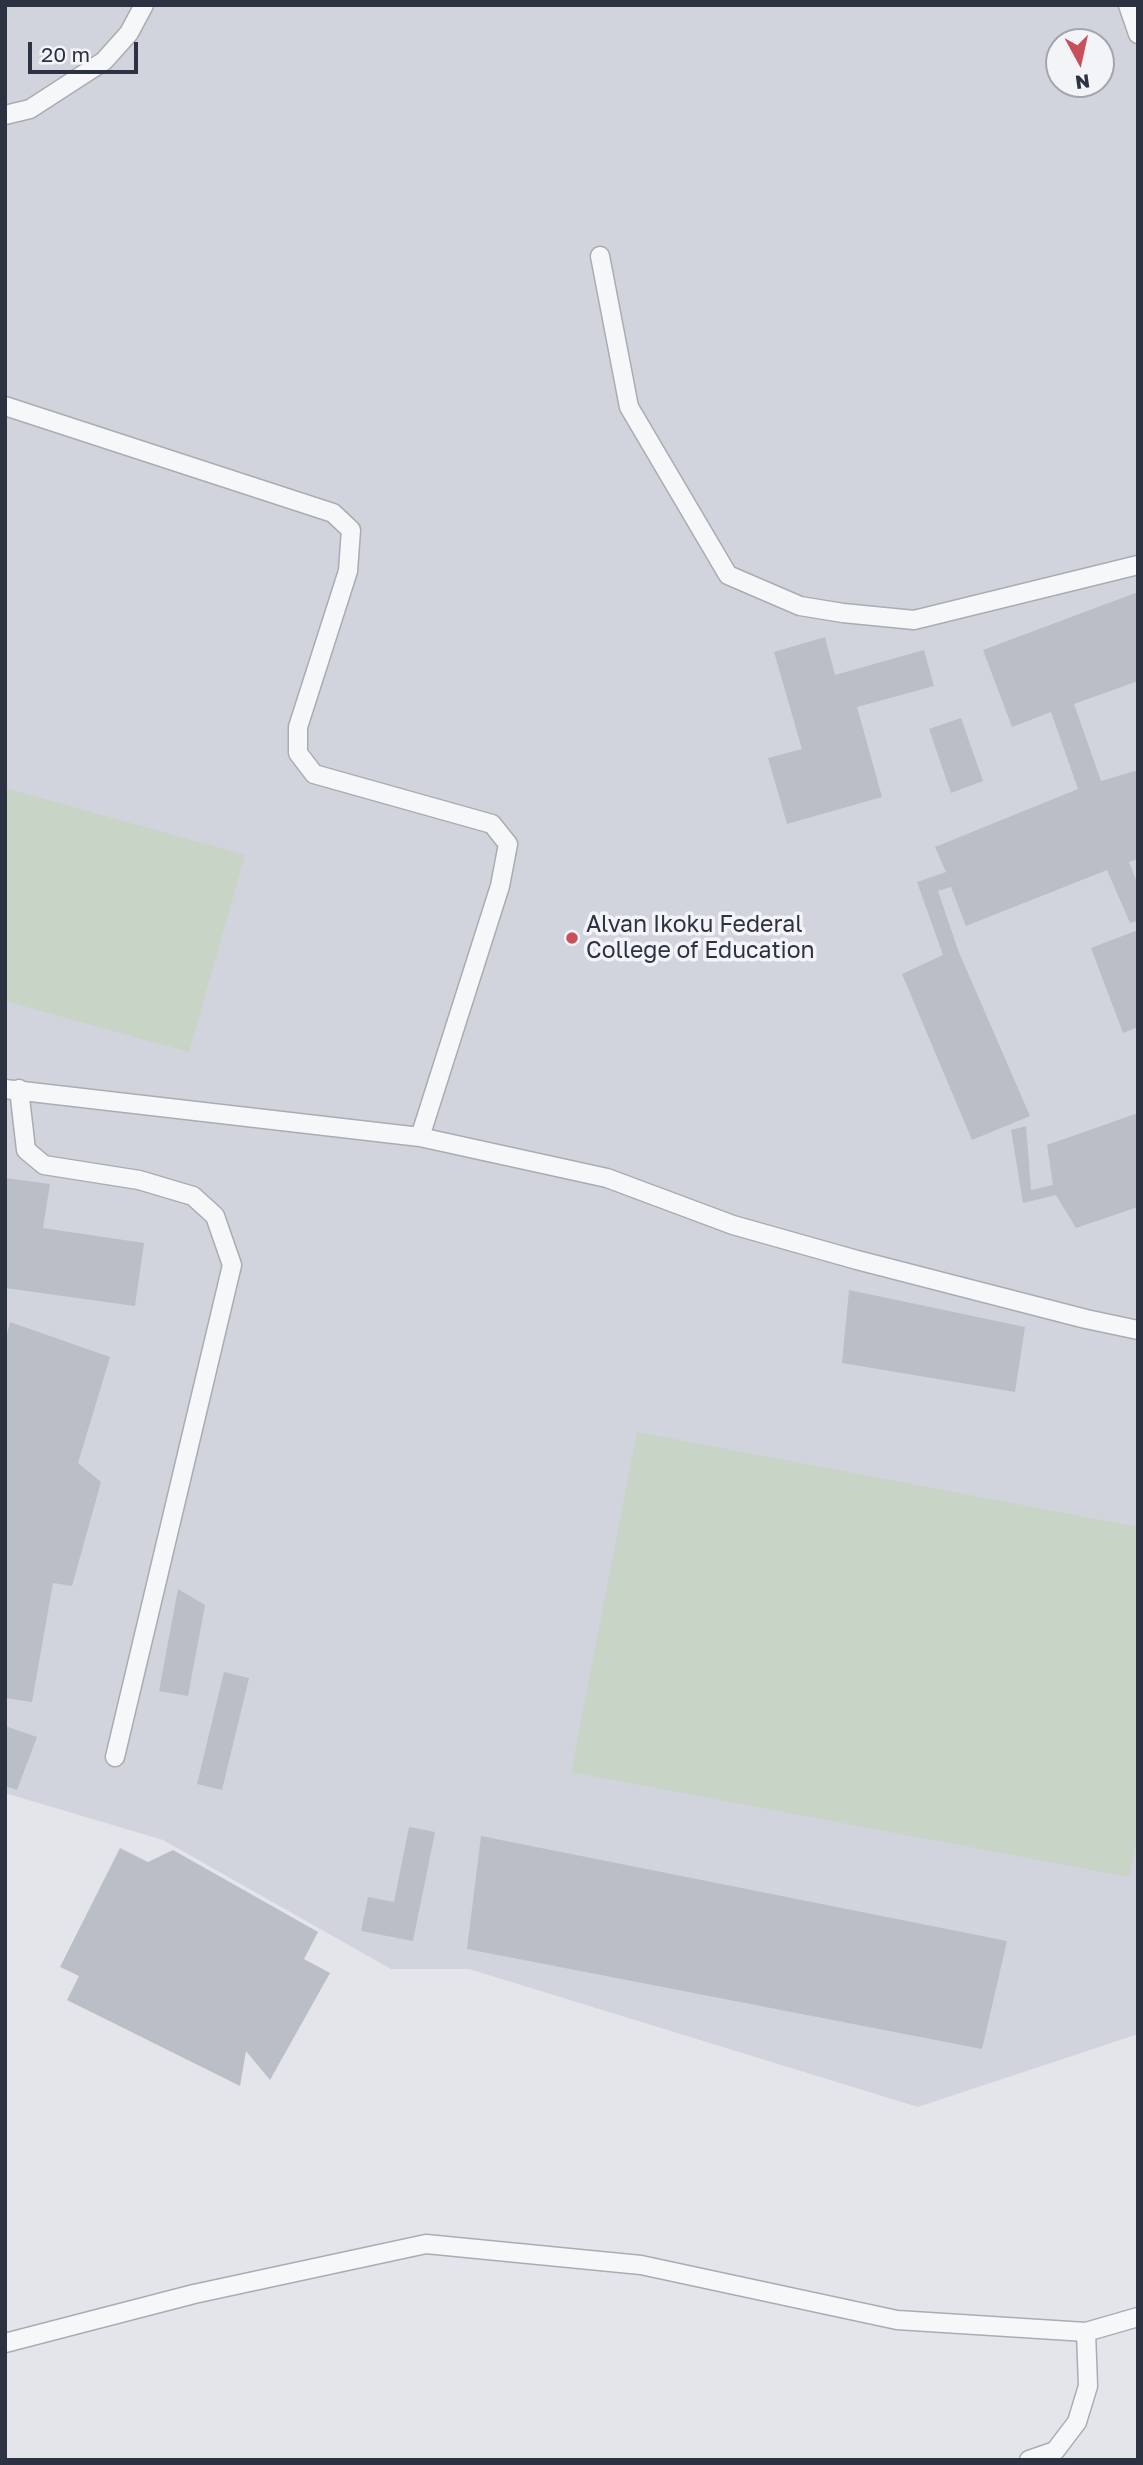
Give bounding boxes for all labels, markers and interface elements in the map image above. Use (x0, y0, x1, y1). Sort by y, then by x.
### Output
scale bar (32, 28, 142, 72)
north arrow (1045, 28, 1115, 98)
text: 20 m (41, 41, 90, 67)
text: N (1074, 70, 1091, 95)
place label: Alvan Ikoku Federal College of Education (586, 911, 815, 965)
marker: Alvan Ikoku Federal College of Education (564, 930, 580, 946)

